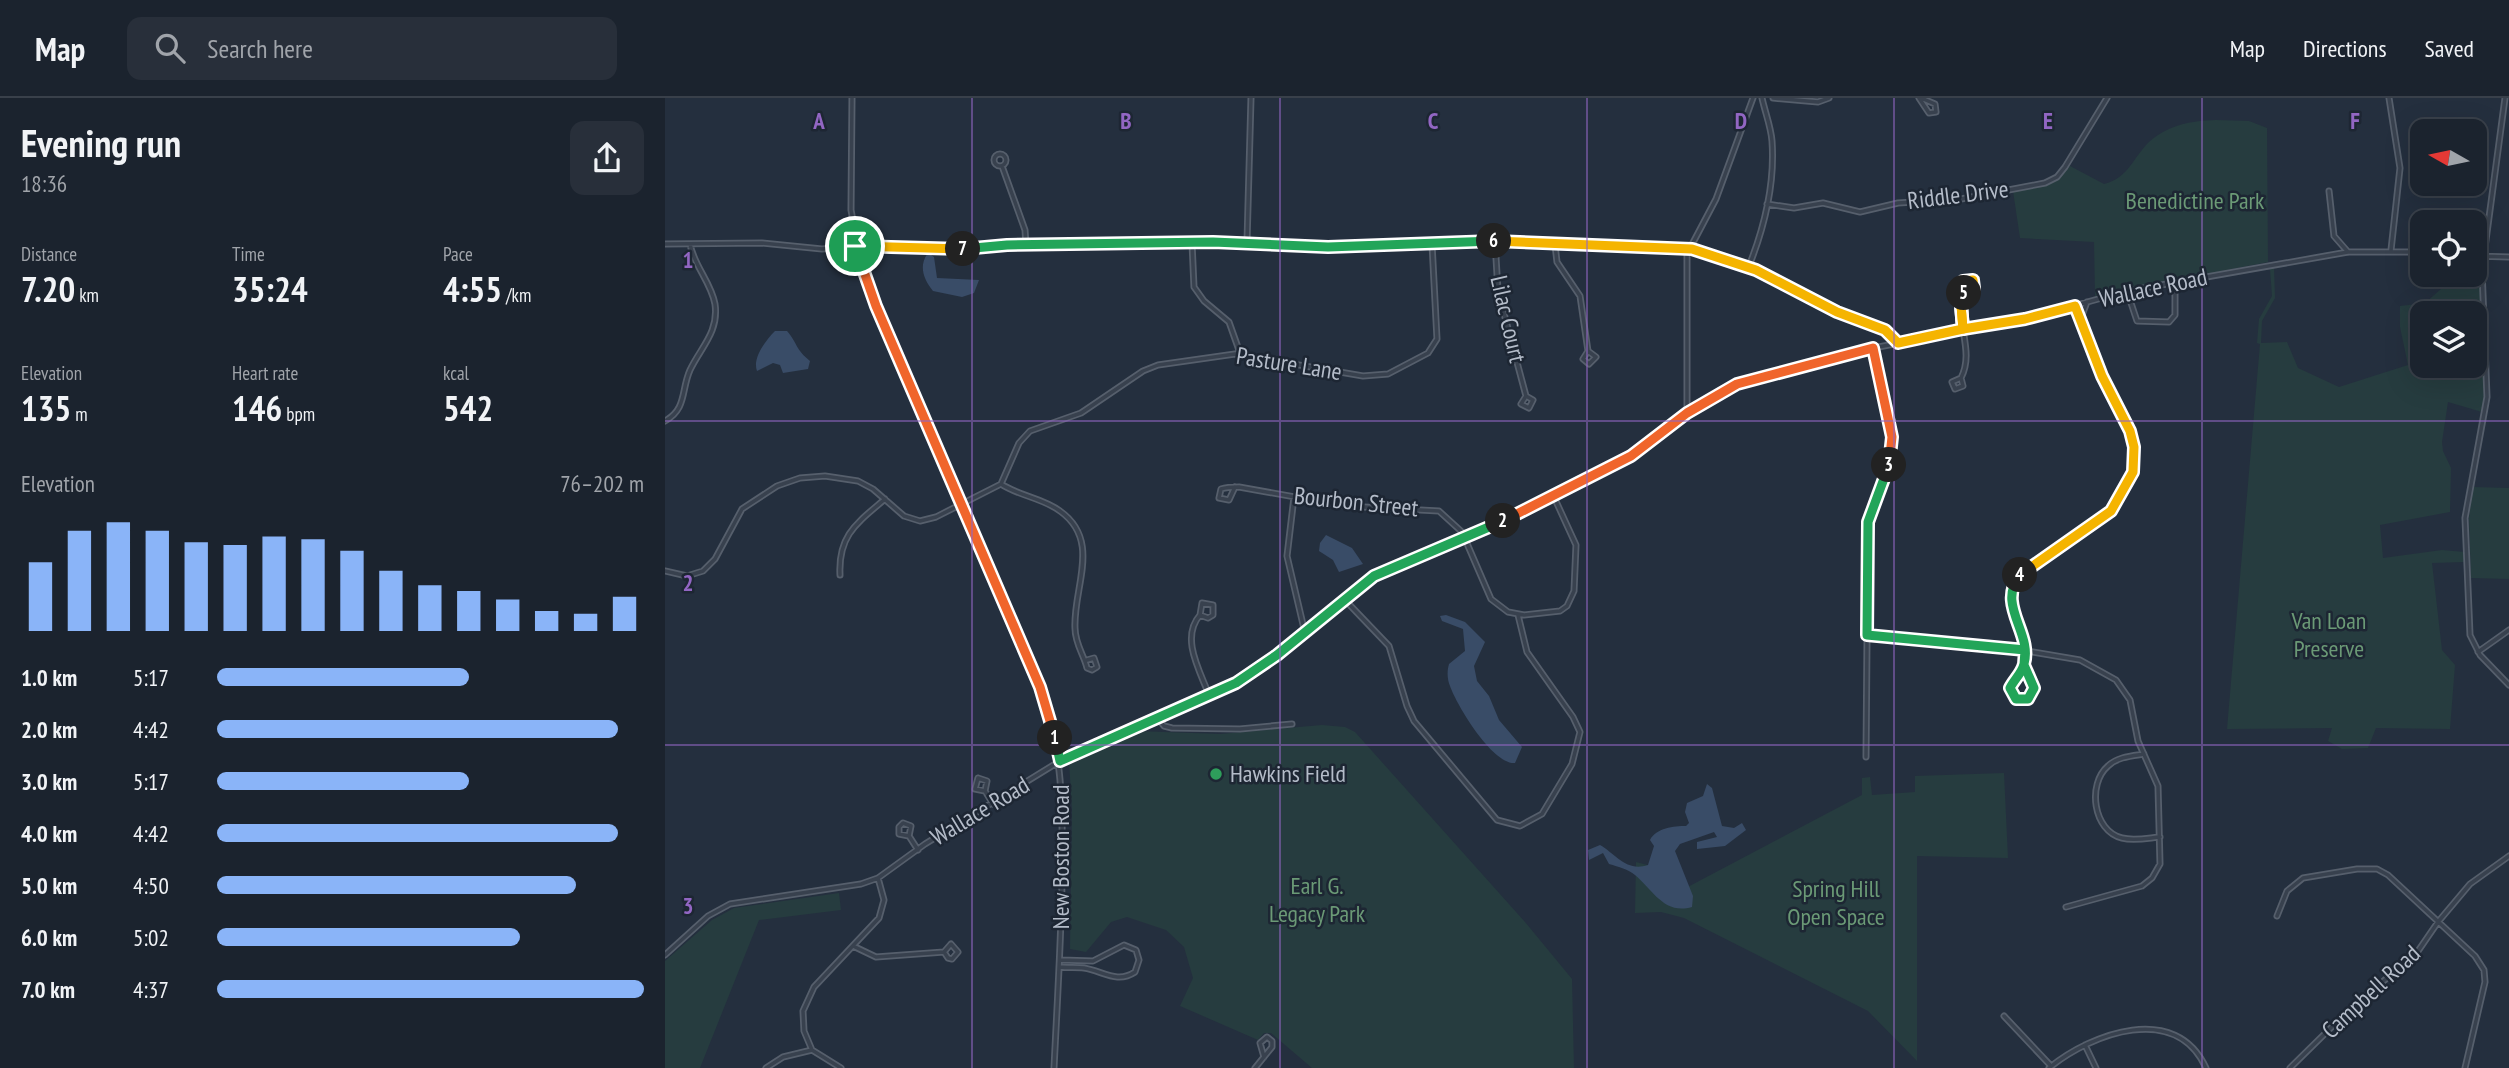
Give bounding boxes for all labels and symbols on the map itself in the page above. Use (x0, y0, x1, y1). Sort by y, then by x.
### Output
text: A (812, 106, 825, 135)
text: B (1120, 106, 1132, 135)
text: C (1428, 106, 1439, 135)
text: D (1735, 106, 1747, 135)
text: E (2043, 106, 2053, 135)
text: F (2350, 106, 2360, 135)
north arrow (2410, 119, 2487, 196)
street label: Riddle Drive (1906, 173, 2010, 216)
park label: Benedictine Park (2126, 185, 2265, 216)
pin (825, 216, 885, 276)
pin: 6 (1477, 223, 1511, 258)
pin: 7 (945, 232, 981, 266)
text: 1 (683, 245, 694, 274)
street label: Wallace Road (2096, 261, 2210, 314)
street label: Lilac Court (1483, 272, 1534, 366)
pin: 5 (1947, 276, 1981, 310)
street label: Pasture Lane (1234, 340, 1344, 387)
pin: 3 (1871, 448, 1907, 482)
street label: Bourbon Street (1292, 480, 1420, 523)
pin: 2 (1485, 504, 1521, 538)
pin: 4 (2003, 558, 2037, 592)
text: 2 (683, 568, 694, 597)
park label: Van Loan Preserve (2291, 605, 2366, 664)
pin: 1 (1037, 720, 1073, 756)
place label: Hawkins Field (1230, 758, 1346, 789)
marker: Hawkins Field (1208, 766, 1224, 782)
street label: Wallace Road (925, 769, 1035, 852)
street label: New Boston Road (1045, 785, 1076, 929)
park label: Earl G. Legacy Park (1269, 870, 1366, 929)
park label: Spring Hill Open Space (1787, 873, 1885, 932)
text: 3 (683, 891, 694, 920)
street label: Campbell Road (2315, 938, 2427, 1045)

